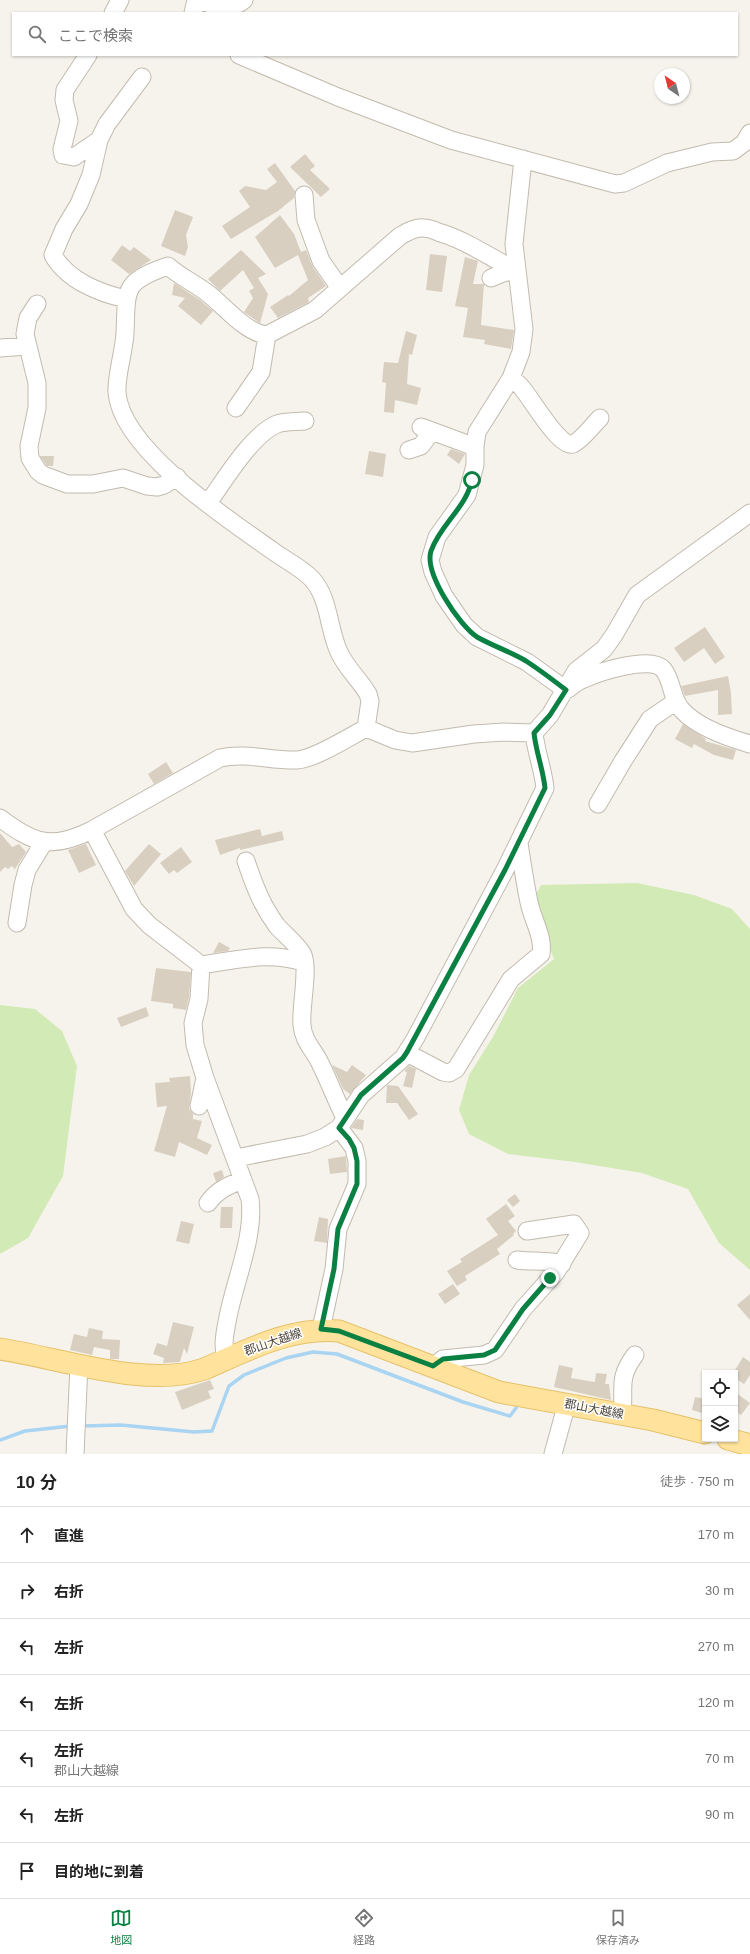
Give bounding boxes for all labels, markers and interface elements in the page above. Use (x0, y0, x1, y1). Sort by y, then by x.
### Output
search box (12, 12, 738, 56)
icon: search (26, 23, 48, 45)
text: ここで検索 (58, 27, 133, 44)
north arrow (654, 68, 690, 104)
route start (463, 471, 481, 489)
route end (541, 1269, 559, 1287)
street label: 郡山大越線 (242, 1326, 304, 1358)
map controls (702, 1370, 738, 1442)
button: locate (702, 1370, 738, 1406)
street label: 郡山大越線 (563, 1396, 625, 1422)
button: layers (702, 1406, 738, 1442)
text: 10 分 (16, 1473, 57, 1492)
text: 徒歩 · 750 m (660, 1474, 734, 1489)
icon: ahead (16, 1524, 38, 1546)
text: 直進 (54, 1527, 84, 1544)
text: 170 m (698, 1527, 734, 1542)
icon: right (16, 1580, 38, 1602)
text: 右折 (54, 1583, 84, 1600)
text: 30 m (705, 1583, 734, 1598)
icon: left (16, 1636, 38, 1658)
text: 左折 (54, 1639, 84, 1656)
text: 270 m (698, 1639, 734, 1654)
icon: left (16, 1692, 38, 1714)
text: 左折 (54, 1695, 84, 1712)
text: 120 m (698, 1695, 734, 1710)
text: 左折 (54, 1742, 84, 1759)
icon: left (16, 1748, 38, 1770)
text: 70 m (705, 1751, 734, 1766)
text: 郡山大越線 (54, 1763, 119, 1778)
icon: left (16, 1804, 38, 1826)
text: 左折 (54, 1807, 84, 1824)
text: 90 m (705, 1807, 734, 1822)
icon: arrive (16, 1860, 38, 1882)
text: 目的地に到着 (54, 1863, 144, 1880)
tab: 地図 (110, 1907, 132, 1947)
tab: 経路 (353, 1907, 375, 1947)
tab: 保存済み (596, 1907, 640, 1947)

